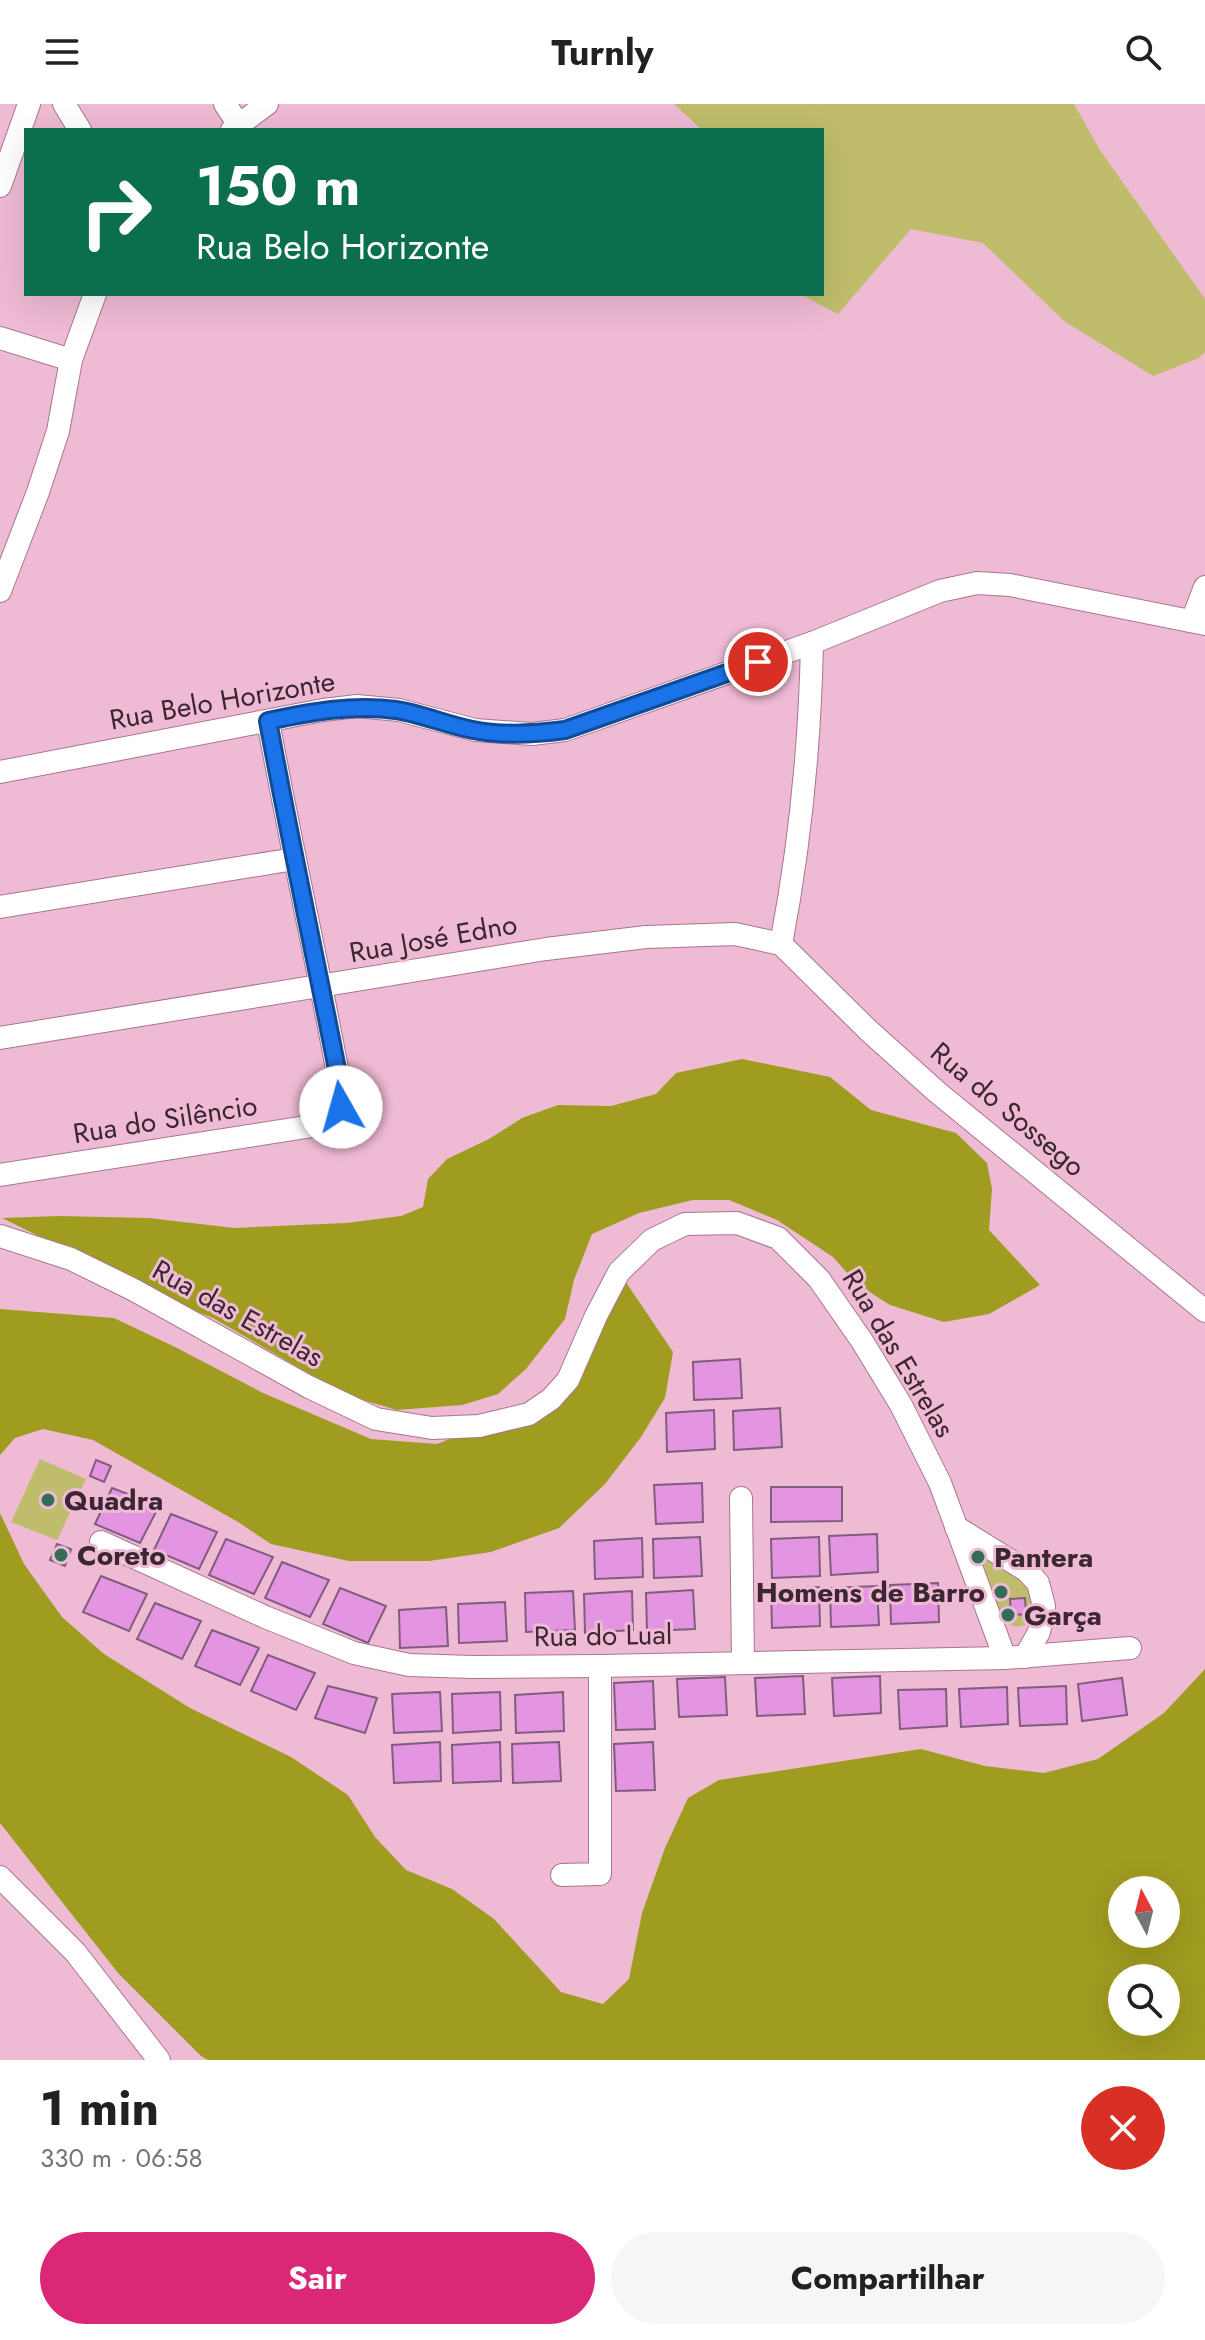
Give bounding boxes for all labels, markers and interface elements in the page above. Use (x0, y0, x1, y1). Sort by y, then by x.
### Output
text: Turnly (552, 26, 654, 78)
icon: menu (40, 30, 84, 74)
icon: search (1121, 30, 1165, 74)
text: 150 m (196, 145, 360, 226)
icon: right (64, 160, 168, 264)
text: Rua Belo Horizonte (196, 220, 489, 272)
pin (724, 628, 792, 696)
icon: arrive (736, 640, 780, 684)
street label: Rua Belo Horizonte (106, 660, 338, 740)
street label: Rua José Edno (346, 904, 520, 973)
street label: Rua do Sossego (921, 1032, 1094, 1186)
position arrow (299, 1065, 383, 1149)
street label: Rua do Silêncio (70, 1085, 260, 1154)
street label: Rua das Estrelas (145, 1250, 331, 1377)
street label: Rua das Estrelas (832, 1261, 965, 1445)
place label: Quadra (64, 1480, 163, 1521)
marker: Quadra (39, 1491, 57, 1509)
place label: Coreto (77, 1535, 166, 1576)
place label: Pantera (994, 1537, 1093, 1578)
marker: Coreto (52, 1546, 70, 1564)
marker: Pantera (969, 1548, 987, 1566)
place label: Homens de Barro (756, 1572, 985, 1613)
marker: Homens de Barro (992, 1583, 1010, 1601)
place label: Garça (1024, 1595, 1102, 1636)
marker: Garça (999, 1606, 1017, 1624)
street label: Rua do Lual (533, 1614, 673, 1657)
north arrow (1108, 1876, 1180, 1948)
map controls (1108, 1876, 1180, 2036)
button: search (1108, 1964, 1180, 2036)
text: 1 min (40, 2074, 159, 2143)
button: close (1081, 2086, 1165, 2170)
text: 330 m · 06:58 (40, 2139, 203, 2177)
button: Sair (40, 2232, 595, 2324)
button: Compartilhar (611, 2232, 1165, 2324)

